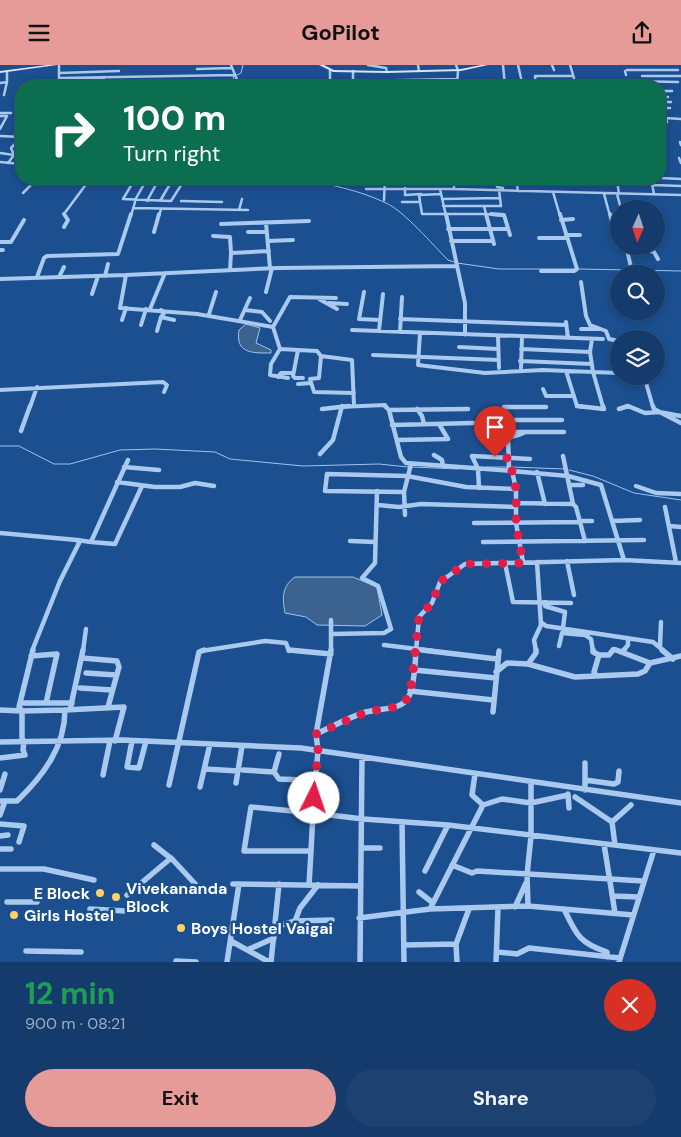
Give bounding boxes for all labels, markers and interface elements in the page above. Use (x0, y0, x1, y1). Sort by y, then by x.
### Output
text: GoPilot (301, 18, 380, 47)
icon: menu (25, 19, 53, 47)
icon: share (628, 19, 656, 47)
text: 100 m (123, 95, 226, 141)
icon: right (40, 100, 105, 165)
text: Turn right (123, 139, 220, 168)
north arrow (610, 200, 665, 255)
map controls (610, 200, 665, 385)
button: search (610, 265, 665, 320)
button: layers (610, 330, 665, 385)
pin (474, 406, 516, 457)
icon: arrive (481, 413, 509, 441)
position arrow (287, 771, 339, 823)
place label: Vivekananda Block (126, 878, 227, 917)
place label: E Block (34, 883, 91, 904)
marker: E Block (94, 887, 106, 899)
marker: Vivekananda Block (110, 891, 122, 903)
place label: Girls Hostel (24, 905, 114, 926)
marker: Girls Hostel (8, 909, 20, 921)
place label: Boys Hostel Vaigai (191, 918, 333, 939)
marker: Boys Hostel Vaigai (175, 922, 187, 934)
text: 12 min (25, 974, 115, 1013)
button: close (604, 979, 656, 1031)
text: 900 m · 08:21 (25, 1013, 125, 1034)
button: Exit (25, 1069, 336, 1127)
button: Share (346, 1069, 656, 1127)

